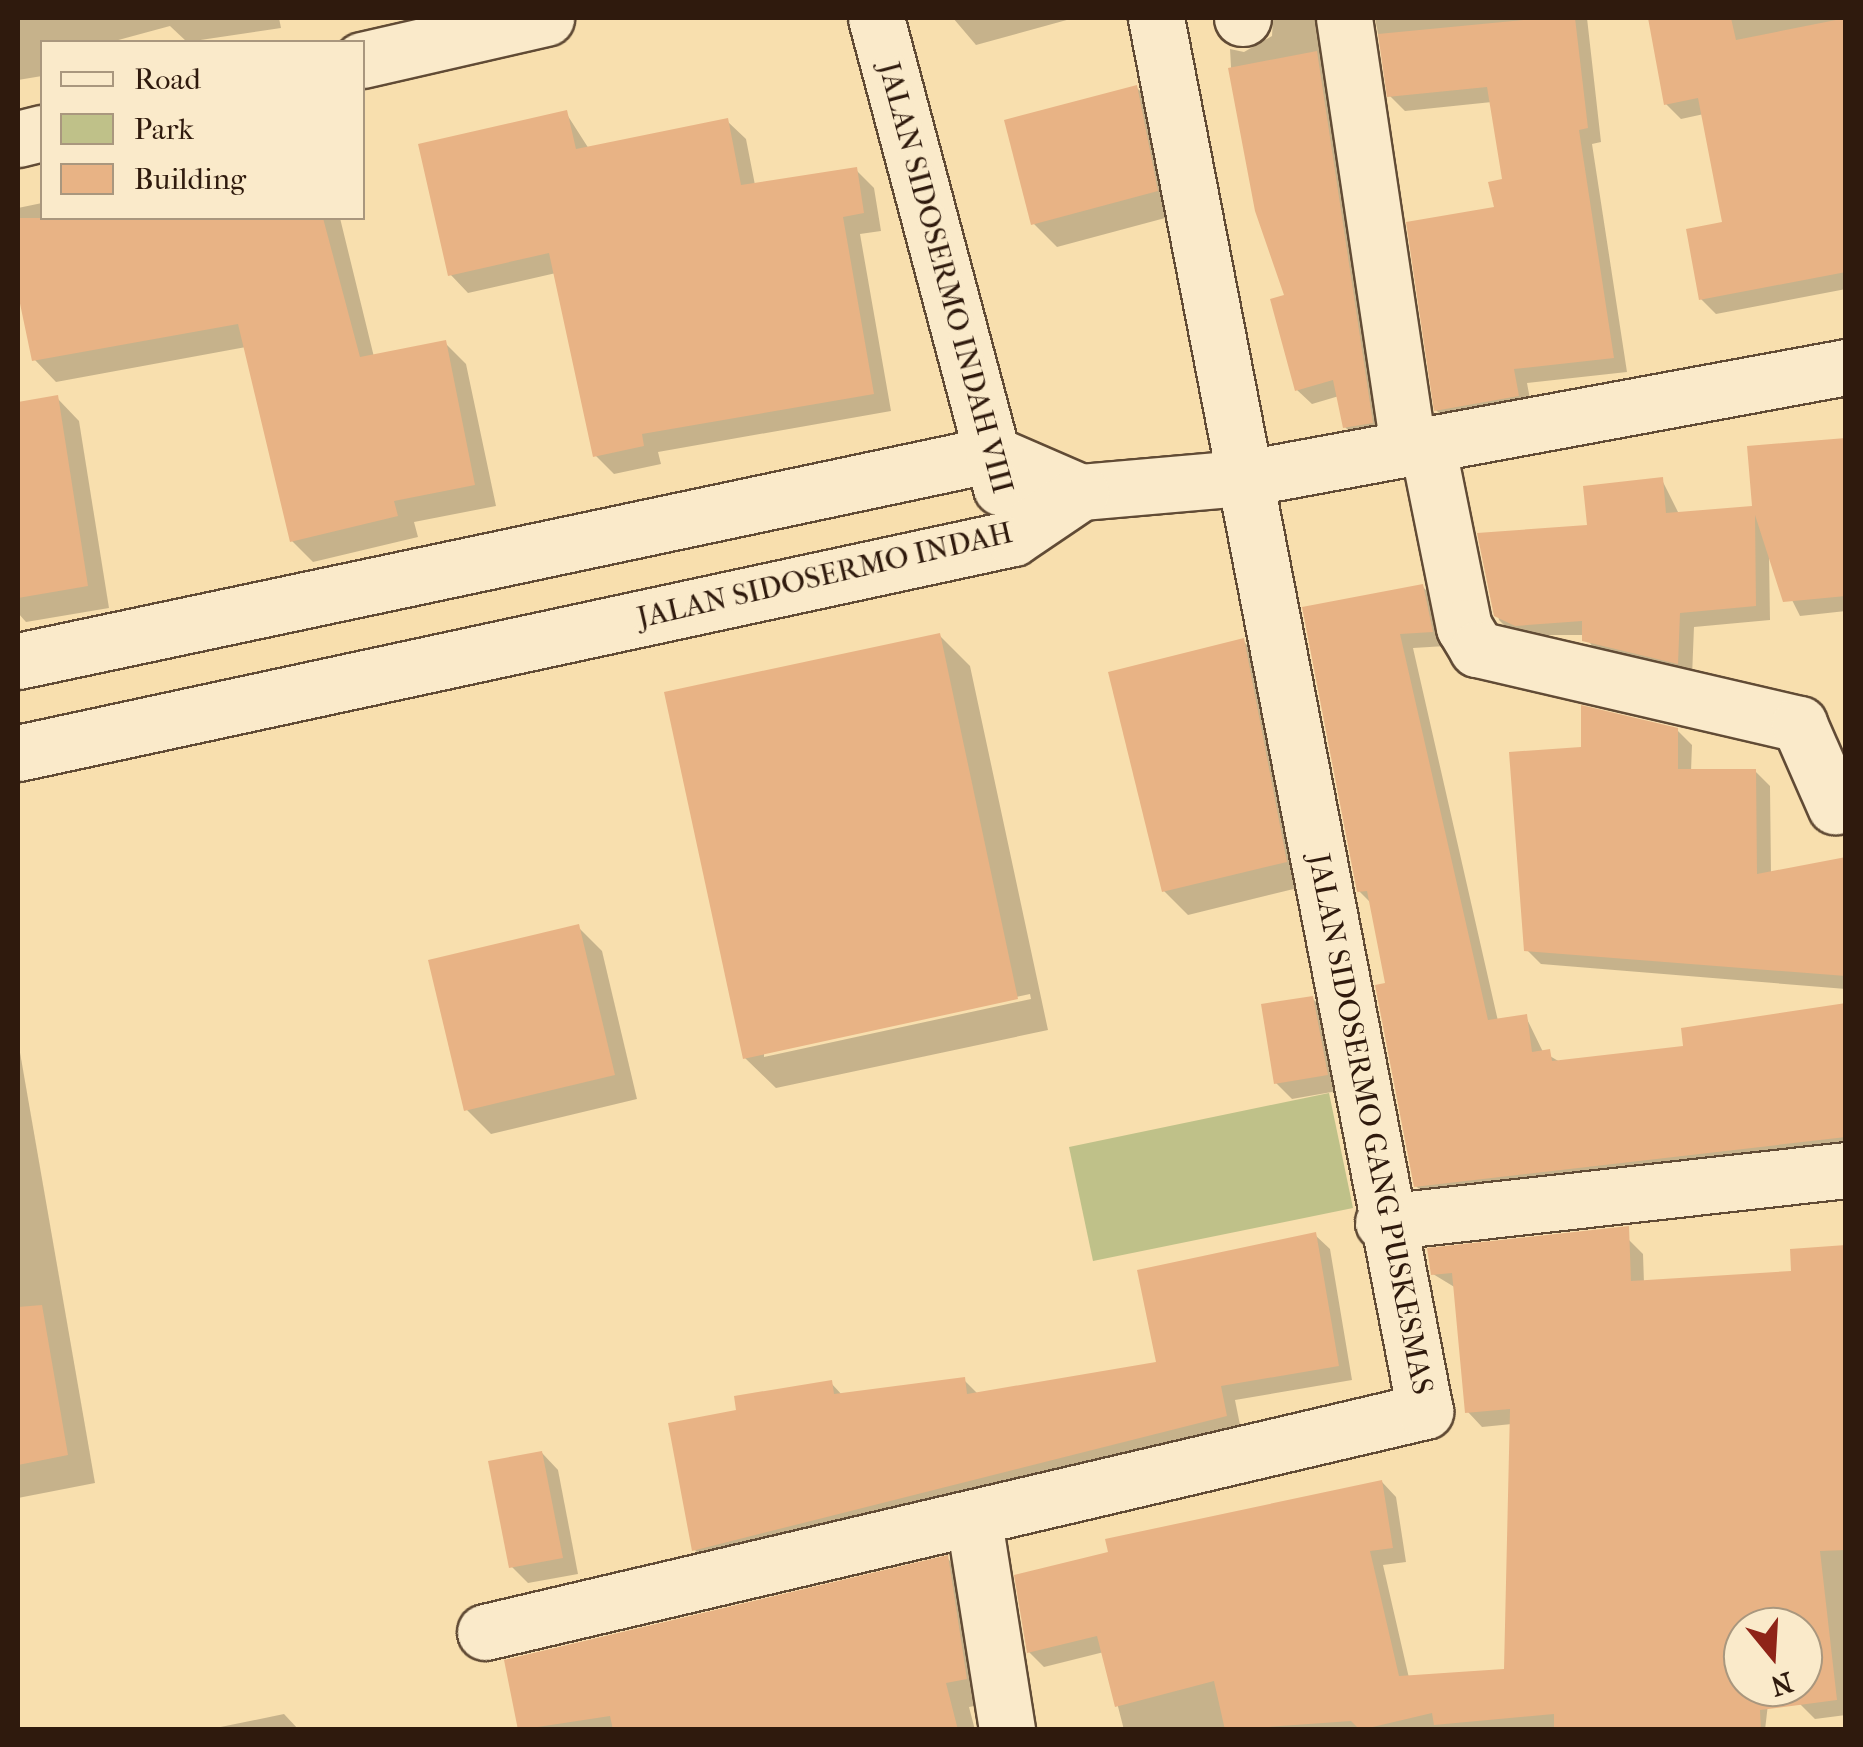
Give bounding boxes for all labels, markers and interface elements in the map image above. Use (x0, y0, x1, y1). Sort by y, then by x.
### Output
legend (40, 40, 365, 220)
street label: JALAN SIDOSERMO INDAH VIII (870, 58, 1020, 498)
text: Road (134, 62, 201, 97)
text: Park (134, 112, 194, 147)
text: Building (134, 162, 246, 197)
street label: JALAN SIDOSERMO INDAH (634, 515, 1016, 637)
street label: JALAN SIDOSERMO GANG PUSKESMAS (1300, 851, 1440, 1397)
north arrow (1723, 1607, 1823, 1707)
text: N (1767, 1665, 1797, 1703)

